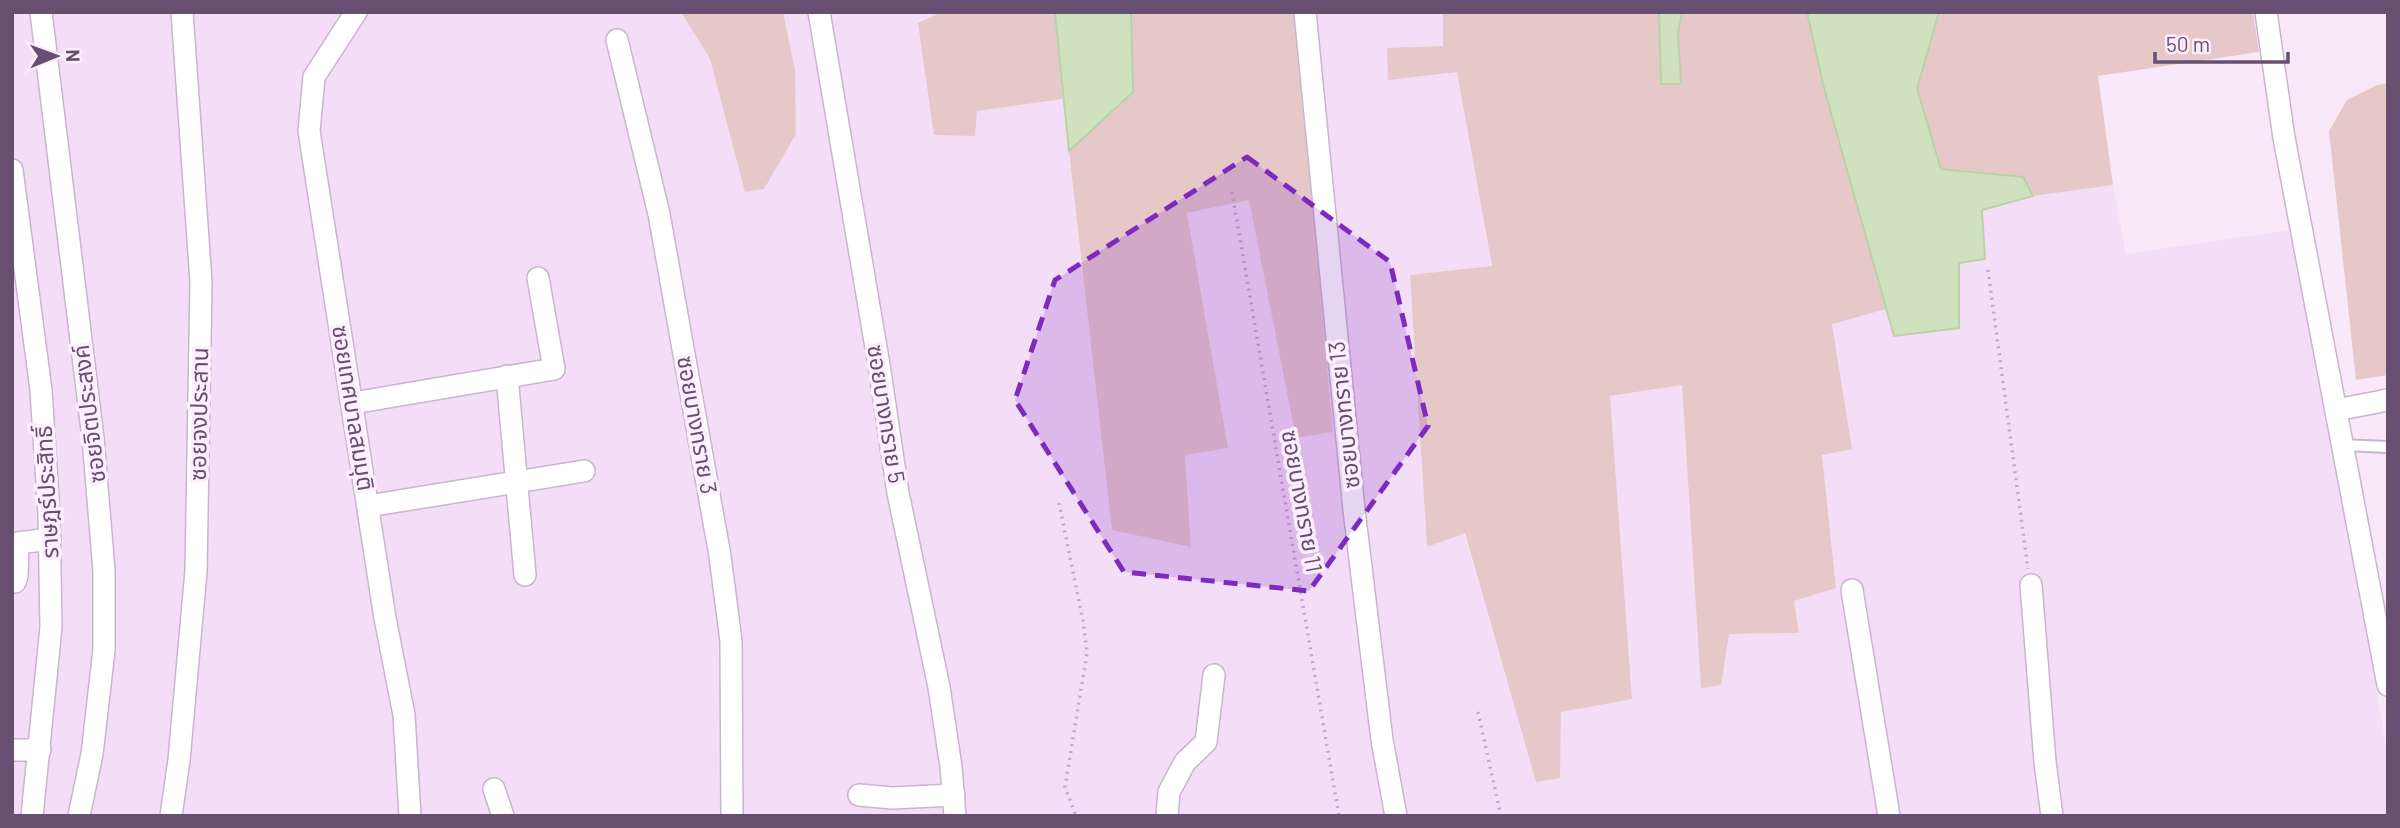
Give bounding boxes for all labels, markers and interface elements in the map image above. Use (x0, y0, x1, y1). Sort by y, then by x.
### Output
north arrow (21, 21, 91, 91)
scale bar (2155, 21, 2288, 65)
text: 50 m (2166, 31, 2210, 56)
text: N (62, 49, 85, 62)
street label: ซอยเทศบาลสมมุติ (326, 323, 381, 493)
street label: ซอยบางทราย 13 (1321, 340, 1365, 490)
street label: ซอยจิตประสงค์ (66, 343, 110, 485)
street label: ซอยบางทราย 5 (862, 343, 912, 485)
street label: ซอยจงประสาน (183, 347, 213, 481)
street label: ซอยบางทราย 3 (672, 353, 724, 496)
street label: ราษฎร์ประสิทธิ์ (29, 425, 63, 559)
street label: ซอยบางทราย 11 (1277, 427, 1329, 574)

